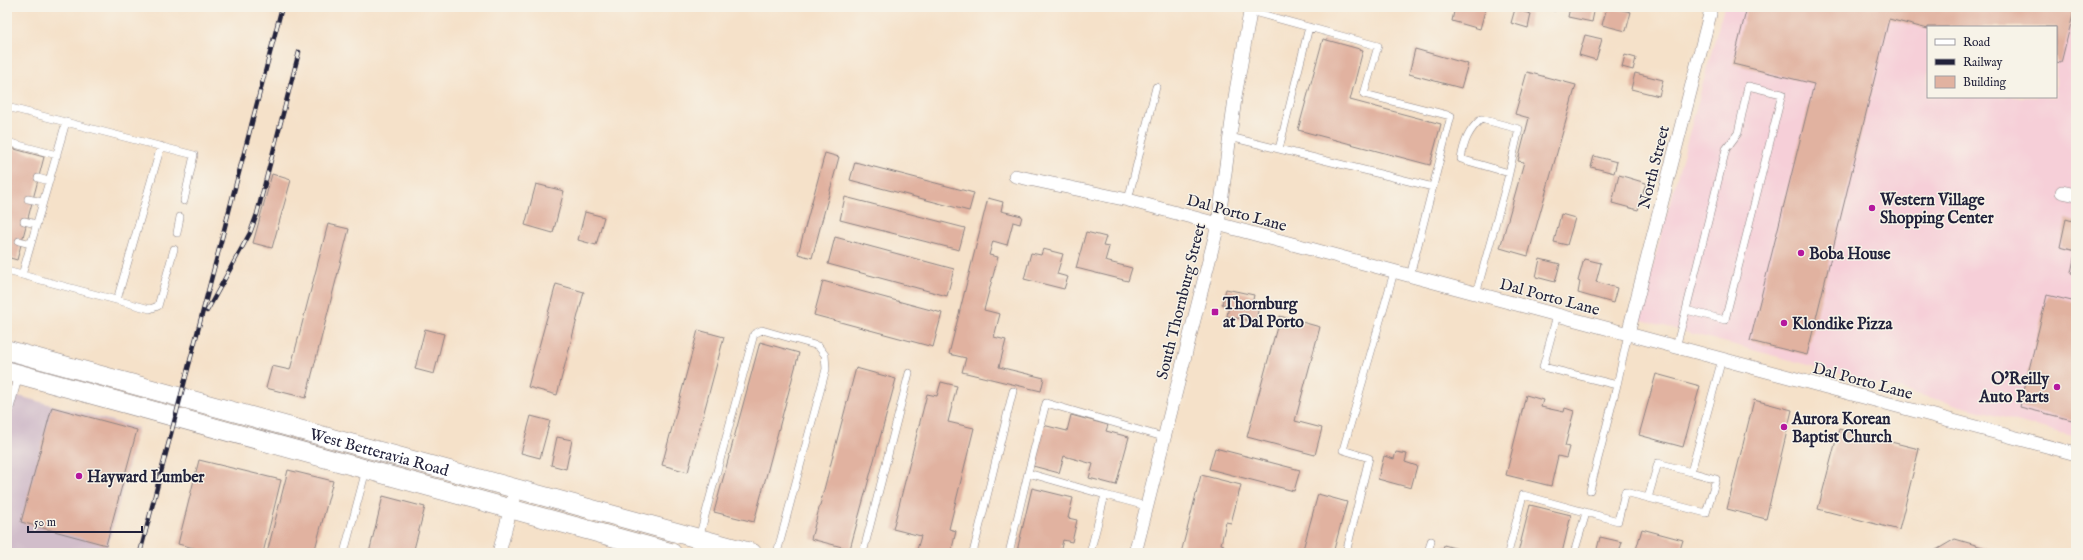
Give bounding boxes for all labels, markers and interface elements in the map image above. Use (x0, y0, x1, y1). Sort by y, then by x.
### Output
legend (1927, 26, 2057, 98)
text: Road (1963, 35, 1991, 50)
text: Railway (1963, 55, 2002, 70)
text: Building (1963, 75, 2007, 90)
street label: North Street (1635, 123, 1675, 211)
street label: Dal Porto Lane (1184, 191, 1289, 237)
place label: Western Village Shopping Center (1879, 191, 1994, 229)
marker: Western Village Shopping Center (1867, 203, 1877, 213)
street label: South Thornburg Street (1153, 221, 1211, 382)
place label: Boba House (1809, 245, 1891, 265)
marker: Boba House (1796, 248, 1806, 258)
street label: Dal Porto Lane (1497, 275, 1602, 321)
place label: Thornburg at Dal Porto (1222, 295, 1304, 333)
marker: Thornburg at Dal Porto (1210, 307, 1220, 317)
place label: Klondike Pizza (1792, 315, 1893, 335)
marker: Klondike Pizza (1779, 318, 1789, 328)
street label: Dal Porto Lane (1810, 359, 1915, 405)
place label: O'Reilly Auto Parts (1978, 370, 2050, 408)
marker: O'Reilly Auto Parts (2052, 382, 2062, 392)
place label: Aurora Korean Baptist Church (1791, 410, 1892, 448)
marker: Aurora Korean Baptist Church (1779, 422, 1789, 432)
street label: West Betteravia Road (307, 425, 451, 482)
place label: Hayward Lumber (87, 468, 205, 488)
marker: Hayward Lumber (74, 471, 84, 481)
scale bar (28, 508, 142, 534)
text: 50 m (34, 515, 56, 530)

